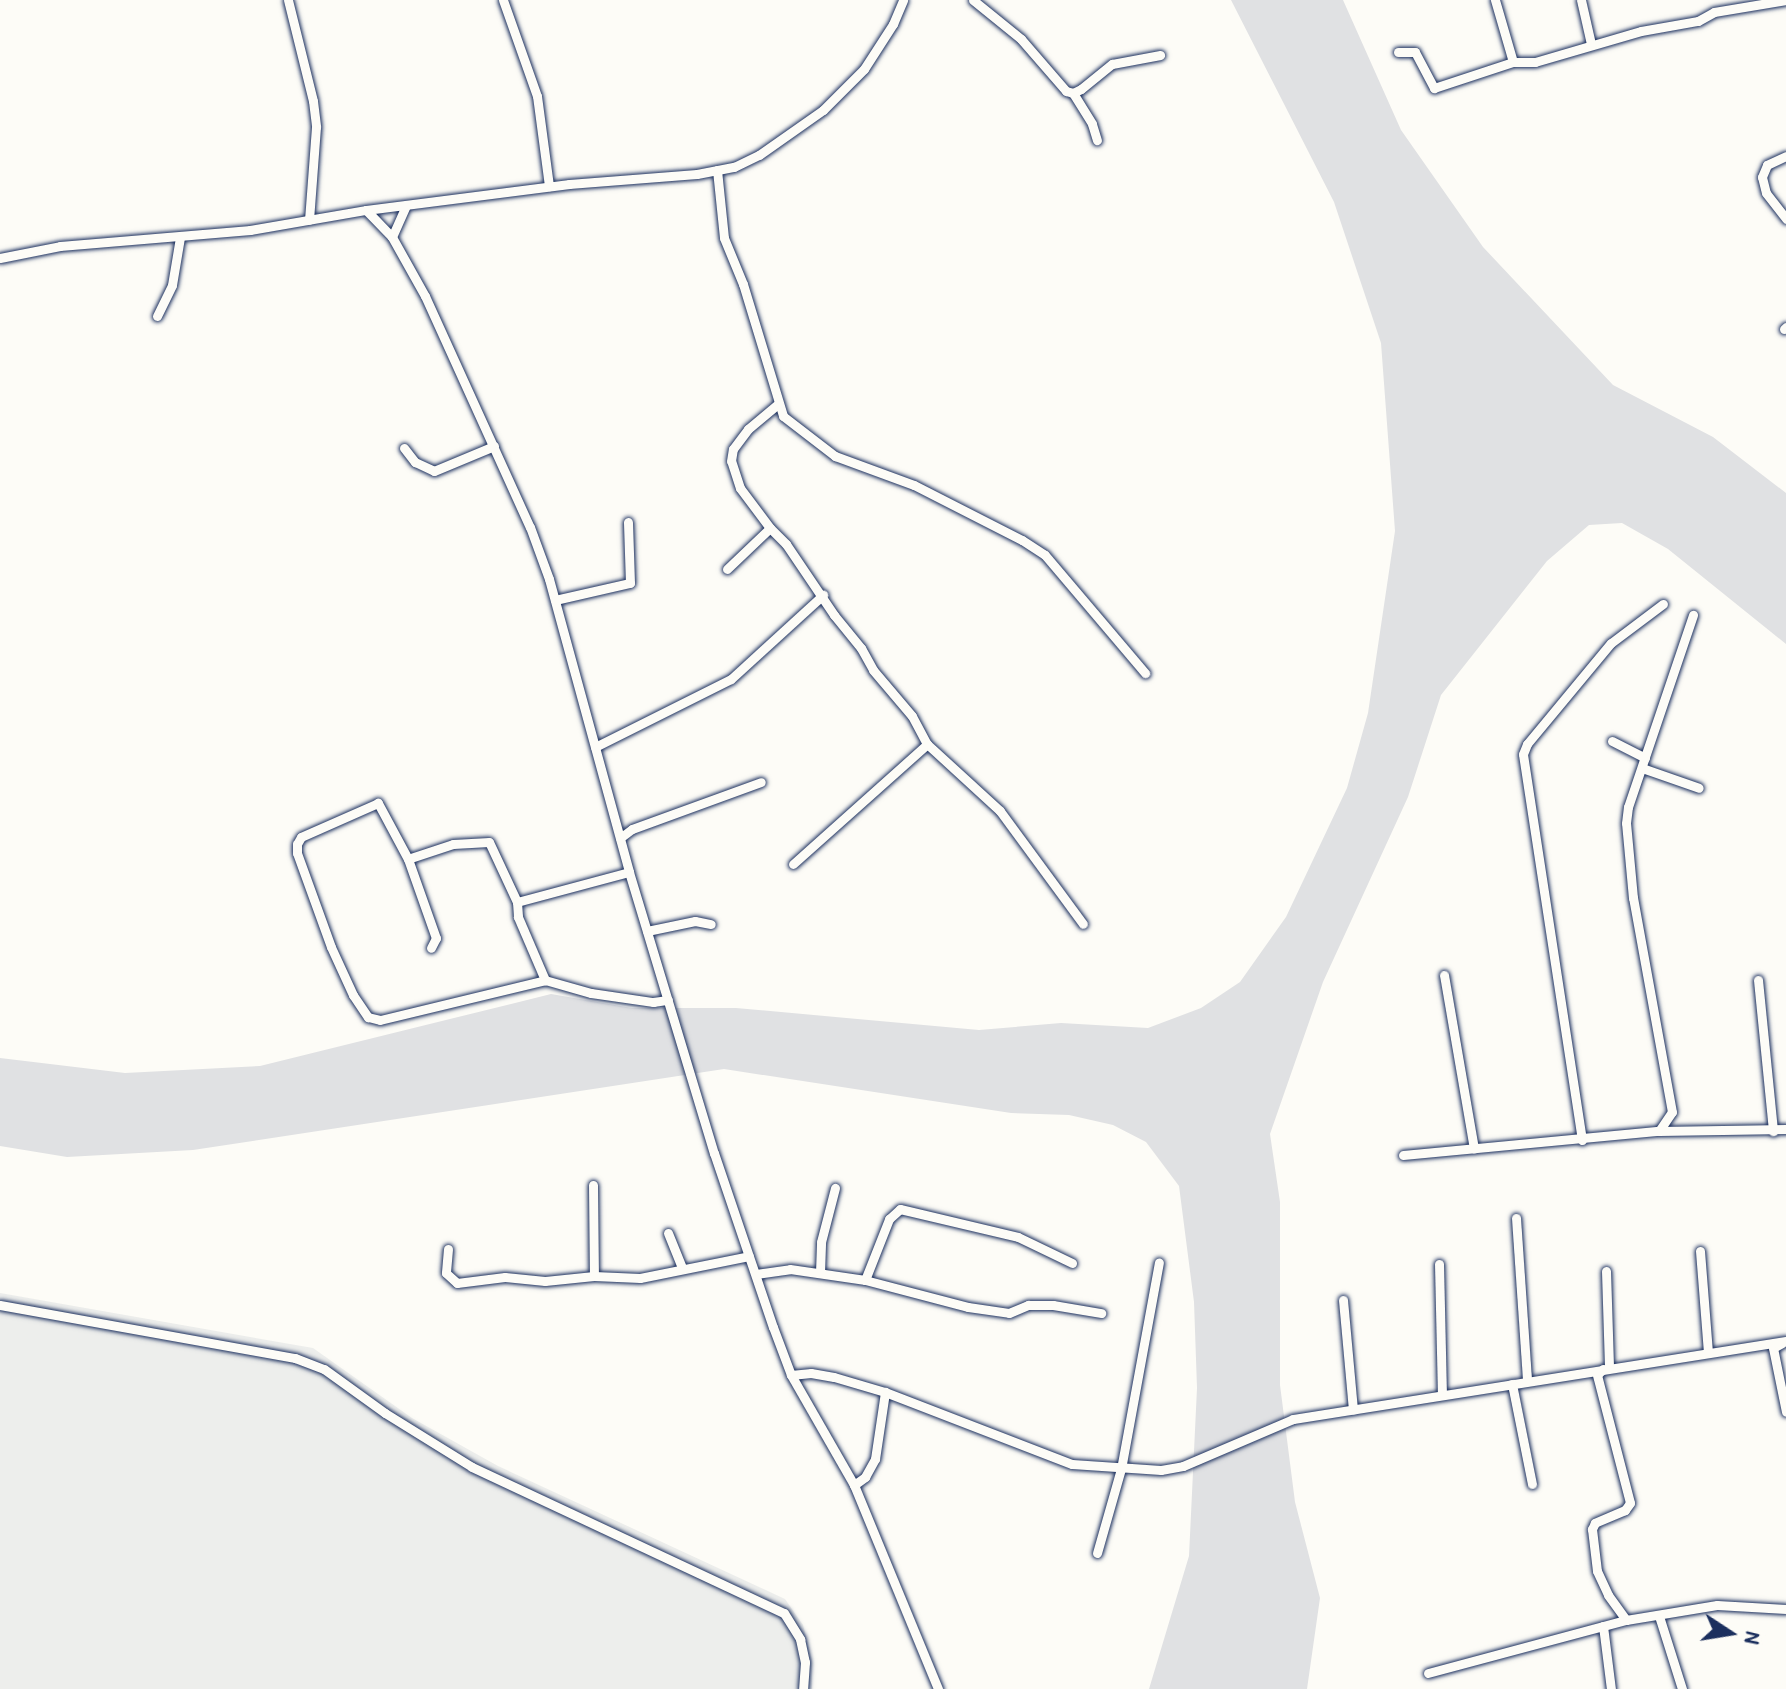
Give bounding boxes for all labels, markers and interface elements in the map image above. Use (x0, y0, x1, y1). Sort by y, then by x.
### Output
north arrow (1690, 1593, 1770, 1673)
text: N (1738, 1629, 1769, 1647)

